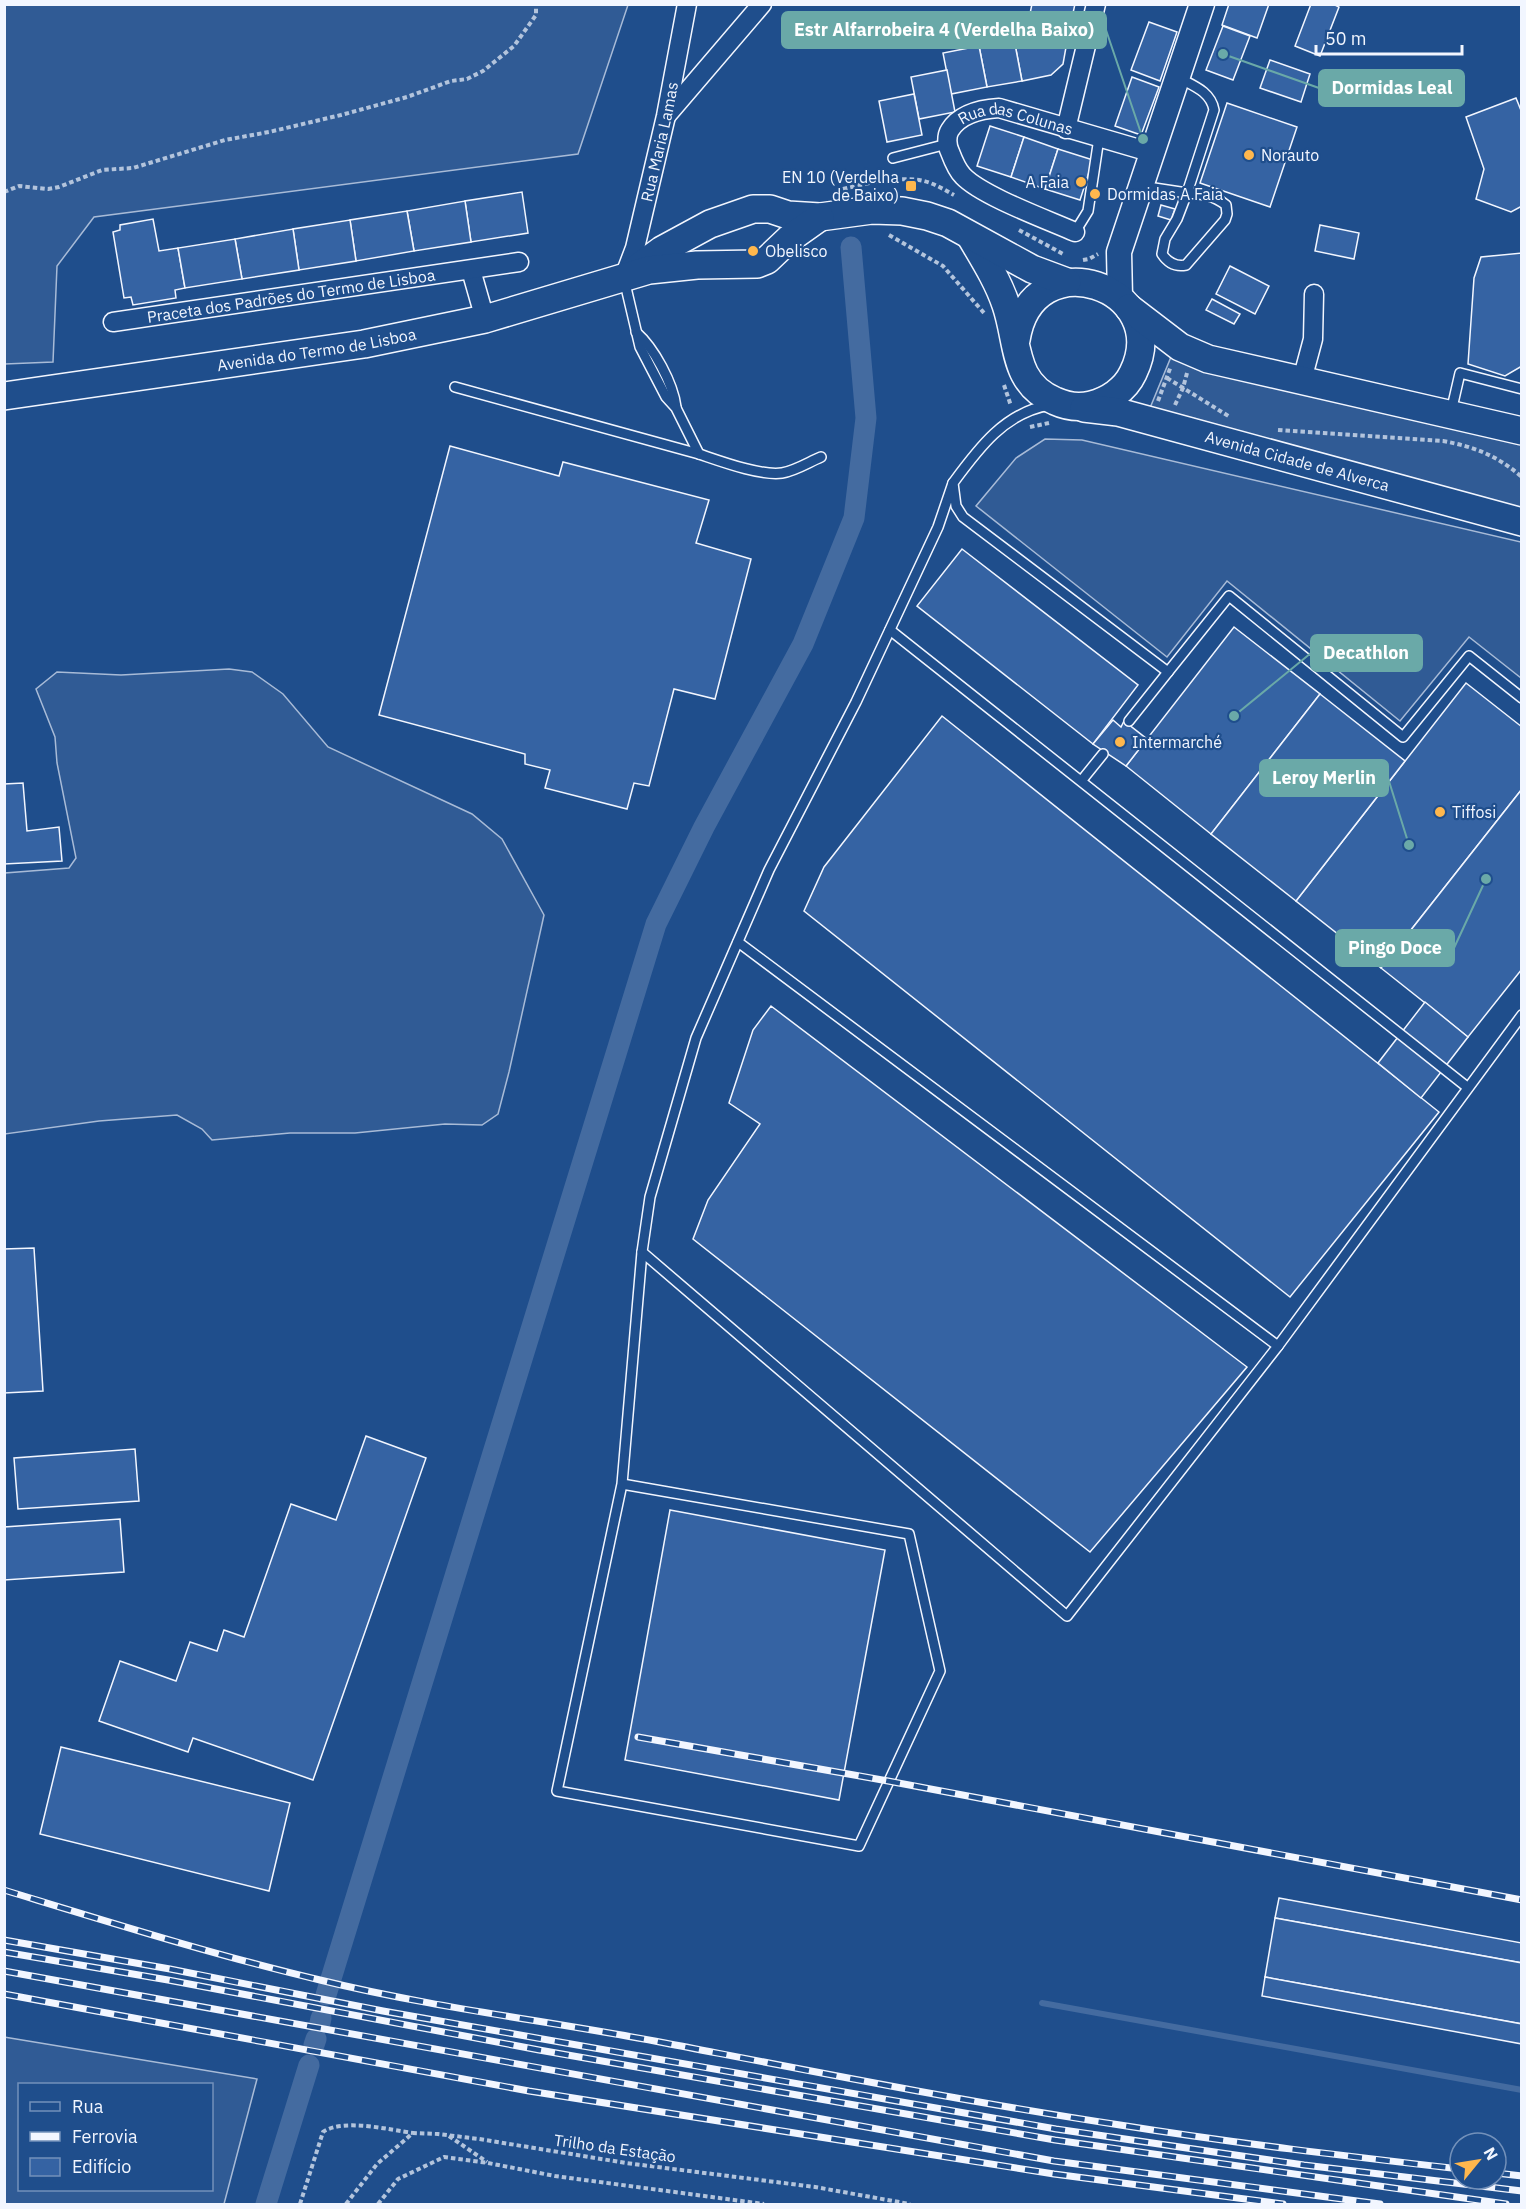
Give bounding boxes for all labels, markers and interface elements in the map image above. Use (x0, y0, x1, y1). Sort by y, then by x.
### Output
callout: Estr Alfarrobeira 4 (Verdelha Baixo) (782, 12, 1106, 48)
text: Estr Alfarrobeira 4 (Verdelha Baixo) (794, 18, 1094, 41)
scale bar (1316, 18, 1462, 56)
text: 50 m (1325, 27, 1367, 50)
callout: Dormidas Leal (1319, 70, 1464, 106)
text: Dormidas Leal (1332, 76, 1453, 99)
street label: Rua Maria Lamas (636, 80, 682, 204)
street label: Rua das Colunas (954, 98, 1075, 139)
place label: Norauto (1261, 145, 1319, 165)
marker: Norauto (1242, 148, 1256, 162)
place label: EN 10 (Verdelha de Baixo) (782, 167, 899, 205)
place label: A Faia (1026, 172, 1069, 192)
marker: A Faia (1074, 175, 1088, 189)
marker: EN 10 (Verdelha de Baixo) (904, 179, 918, 193)
place label: Dormidas A Faia (1107, 184, 1224, 204)
marker: Dormidas A Faia (1088, 187, 1102, 201)
place label: Obelisco (765, 241, 827, 261)
marker: Obelisco (746, 244, 760, 258)
street label: Praceta dos Padrões do Termo de Lisboa (146, 264, 437, 327)
street label: Avenida do Termo de Lisboa (216, 323, 418, 375)
street label: Avenida Cidade de Alverca (1203, 426, 1392, 496)
callout: Decathlon (1311, 635, 1422, 671)
text: Decathlon (1323, 641, 1409, 664)
place label: Intermarché (1132, 732, 1222, 752)
marker: Intermarché (1113, 735, 1127, 749)
callout: Leroy Merlin (1260, 760, 1388, 796)
text: Leroy Merlin (1272, 766, 1376, 789)
place label: Tiffosi (1452, 802, 1496, 822)
marker: Tiffosi (1433, 805, 1447, 819)
callout: Pingo Doce (1336, 930, 1454, 966)
text: Pingo Doce (1348, 936, 1442, 959)
legend (18, 2083, 213, 2191)
text: Rua (72, 2095, 104, 2118)
text: Ferrovia (72, 2125, 138, 2148)
street label: Trilho da Estação (553, 2130, 677, 2166)
north arrow (1448, 2131, 1508, 2191)
text: N (1479, 2143, 1503, 2164)
text: Edifício (72, 2155, 131, 2178)

